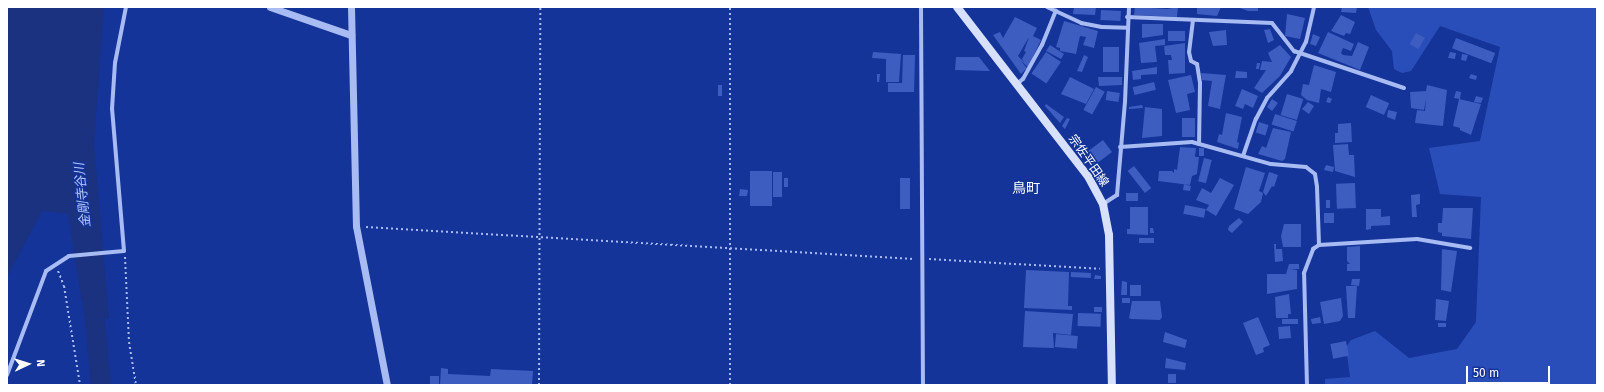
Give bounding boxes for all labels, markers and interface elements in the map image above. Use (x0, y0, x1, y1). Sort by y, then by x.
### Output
street label: 宗佐平田線 (1065, 132, 1111, 190)
water label: 金剛寺谷川 (72, 162, 94, 228)
district label: 鳥町 (1012, 181, 1040, 197)
north arrow (8, 344, 48, 384)
scale bar (1468, 358, 1552, 384)
text: N (34, 359, 47, 367)
text: 50 m (1473, 366, 1499, 380)

